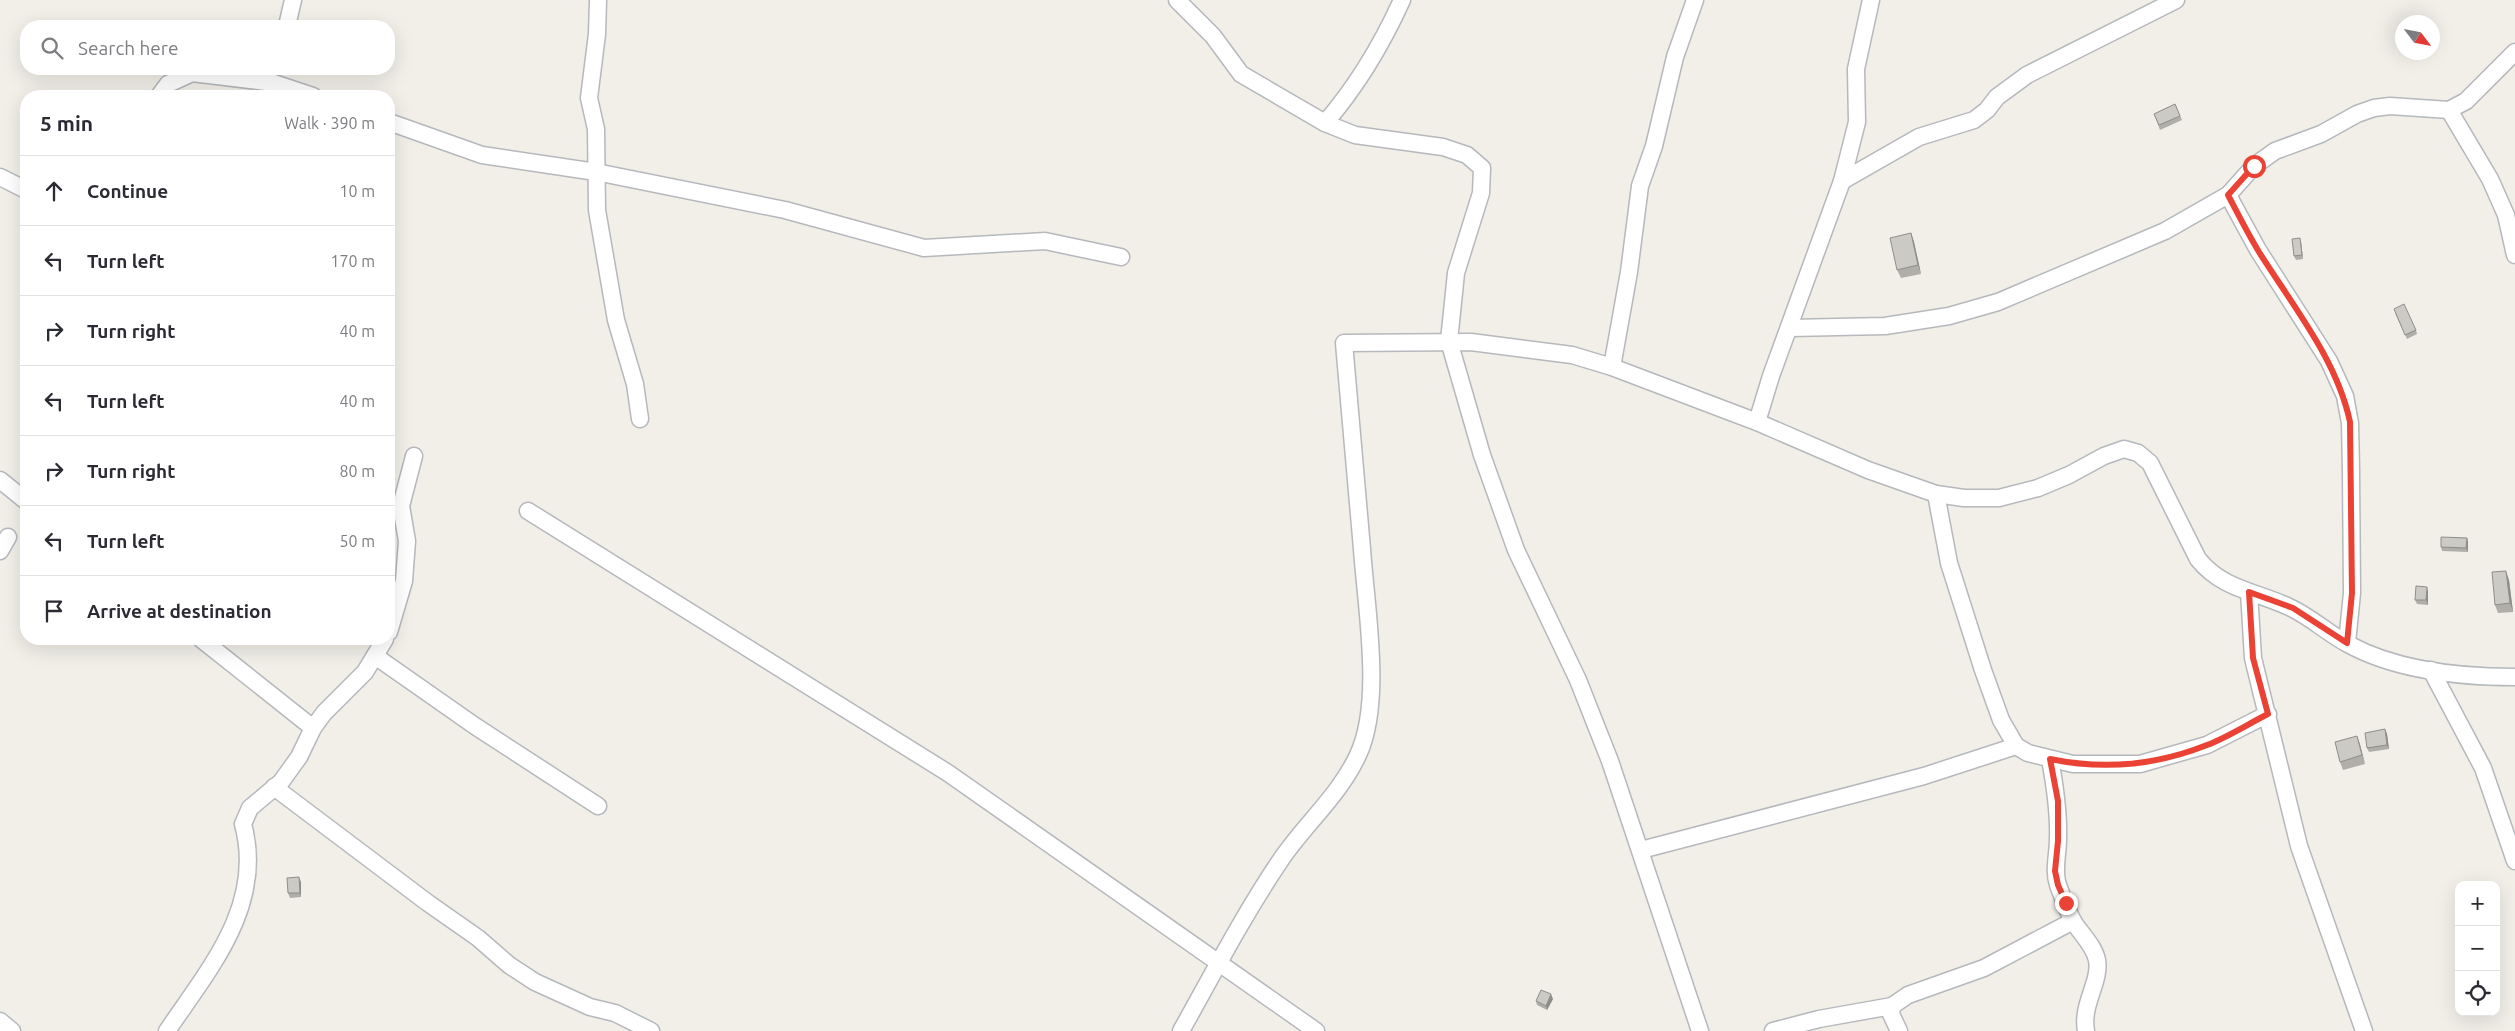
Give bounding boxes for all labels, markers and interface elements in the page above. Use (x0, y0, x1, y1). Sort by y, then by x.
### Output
north arrow (2395, 15, 2440, 60)
search box (20, 20, 395, 75)
icon: search (38, 34, 66, 62)
text: Search here (78, 37, 178, 59)
text: 5 min (40, 111, 93, 135)
text: Walk · 390 m (284, 114, 375, 132)
route start (2243, 155, 2266, 178)
icon: ahead (40, 177, 68, 205)
text: Continue (87, 180, 168, 202)
text: 10 m (339, 182, 375, 200)
icon: left (40, 247, 68, 275)
text: Turn left (87, 250, 165, 272)
text: 170 m (330, 252, 375, 270)
icon: right (40, 317, 68, 345)
text: Turn right (87, 320, 175, 342)
text: 40 m (339, 322, 375, 340)
icon: left (40, 387, 68, 415)
text: Turn left (87, 390, 165, 412)
text: 40 m (339, 392, 375, 410)
icon: right (40, 457, 68, 485)
text: Turn right (87, 460, 175, 482)
text: 80 m (339, 462, 375, 480)
icon: left (40, 527, 68, 555)
text: Turn left (87, 530, 165, 552)
text: 50 m (339, 532, 375, 550)
icon: arrive (40, 597, 68, 625)
text: Arrive at destination (87, 600, 272, 622)
map controls (2455, 881, 2500, 1016)
button: + (2455, 881, 2500, 926)
route end (2055, 892, 2078, 915)
button: − (2455, 926, 2500, 971)
button: locate (2455, 971, 2500, 1016)

